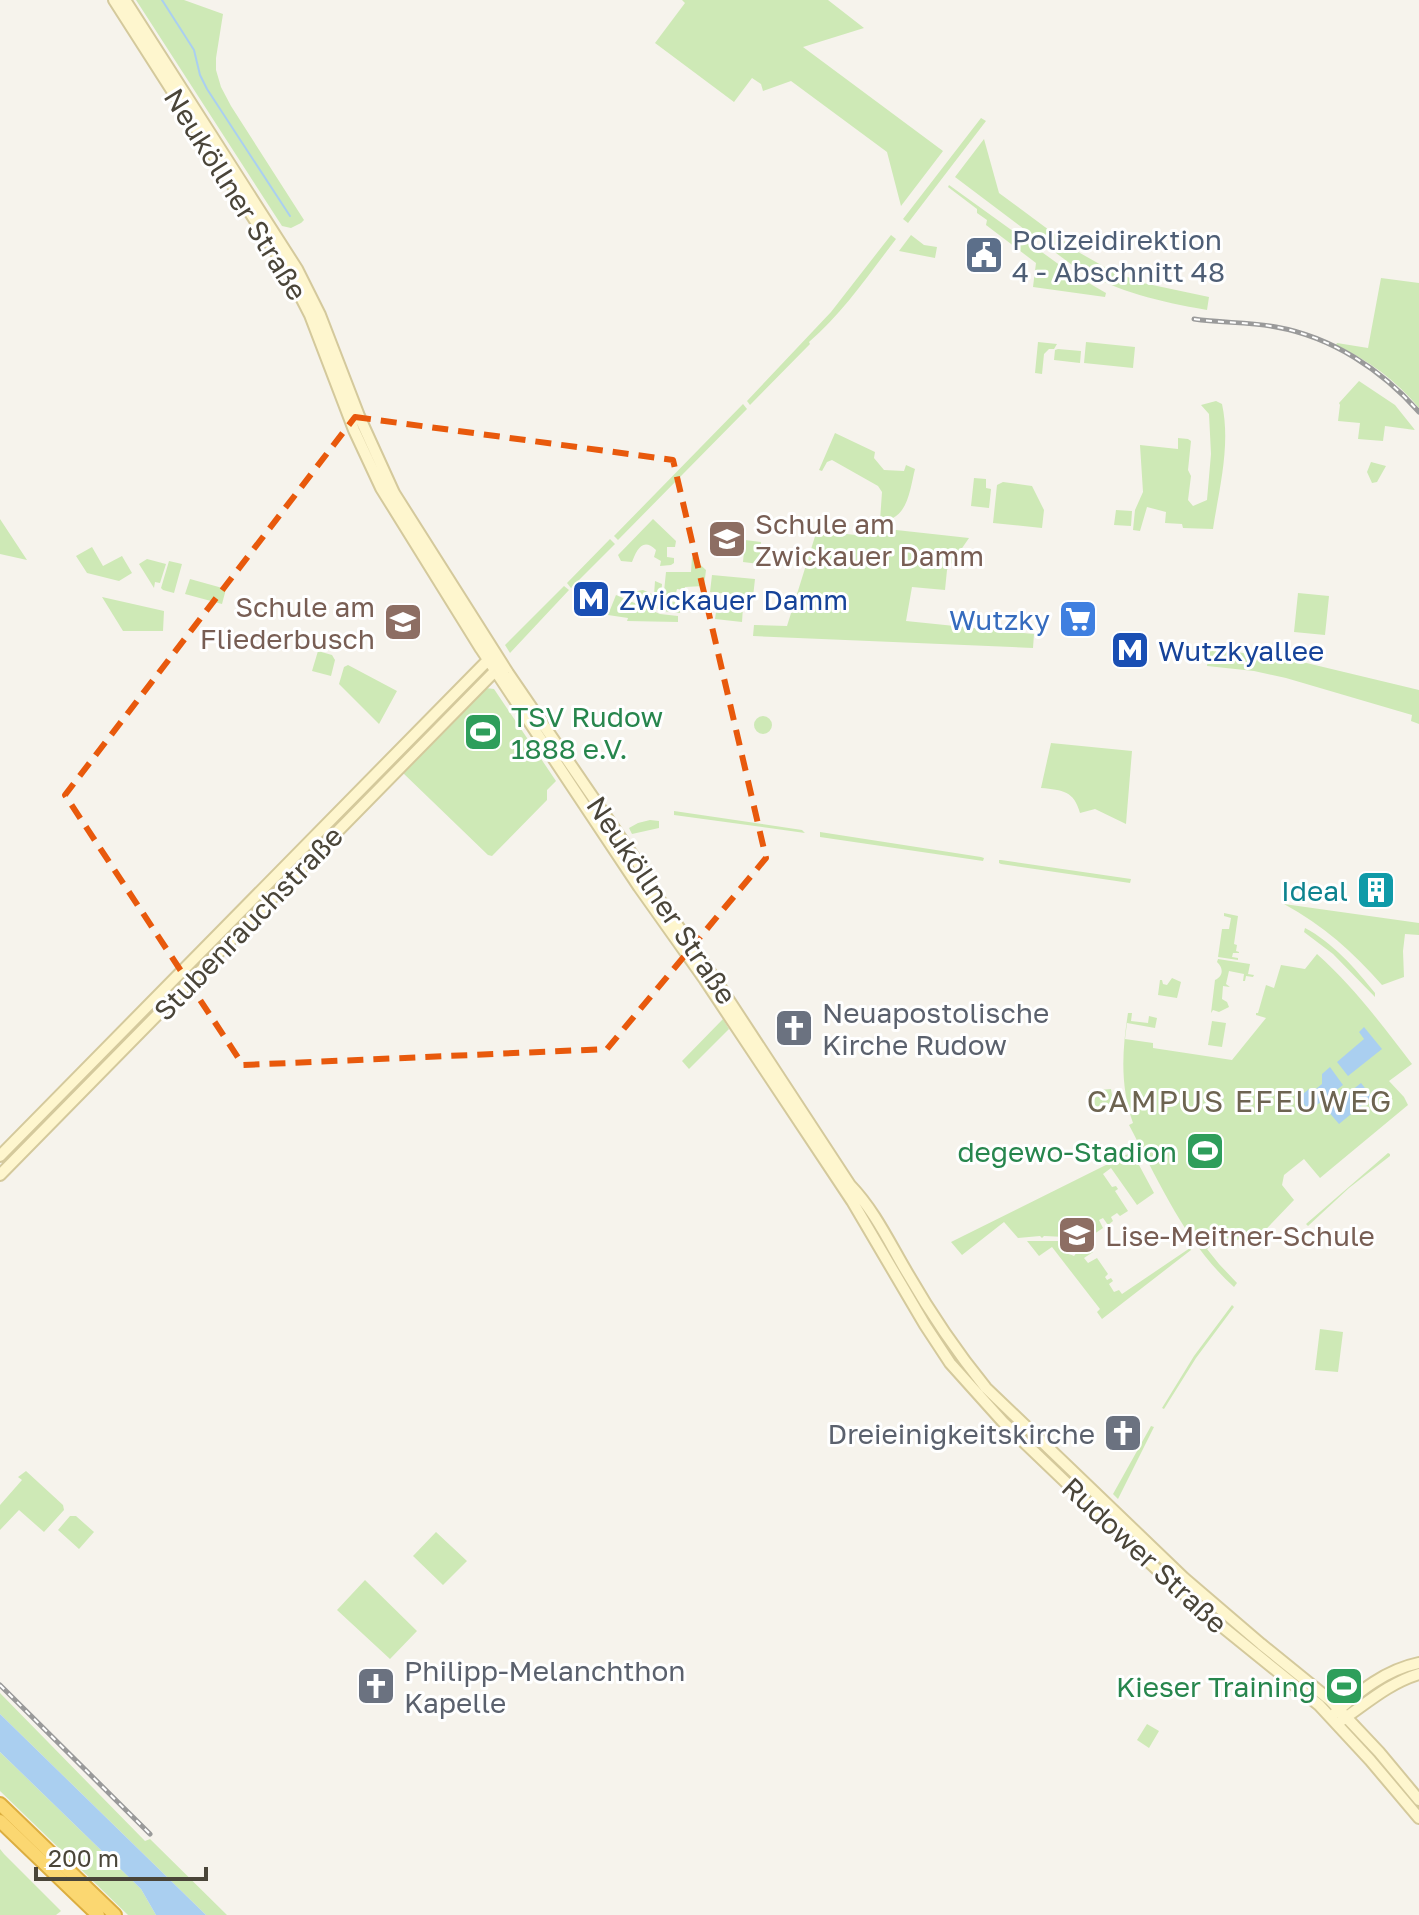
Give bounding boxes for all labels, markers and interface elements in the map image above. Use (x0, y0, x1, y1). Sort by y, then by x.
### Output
street label: Neuköllner Straße (158, 82, 314, 306)
place label: Polizeidirektion 4 - Abschnitt 48 (1012, 223, 1225, 288)
public building icon: Polizeidirektion 4 - Abschnitt 48 (963, 234, 1005, 276)
place label: Schule am Zwickauer Damm (755, 507, 984, 572)
school or university icon: Schule am Zwickauer Damm (706, 518, 748, 560)
metro station icon: Zwickauer Damm (570, 578, 612, 620)
place label: Zwickauer Damm (619, 583, 848, 616)
place label: Schule am Fliederbusch (200, 590, 375, 655)
supermarket icon: Wutzky (1057, 598, 1099, 640)
school or university icon: Schule am Fliederbusch (382, 601, 424, 643)
place label: Wutzky (949, 603, 1050, 636)
metro station icon: Wutzkyallee (1109, 629, 1151, 671)
place label: Wutzkyallee (1158, 634, 1324, 667)
place label: TSV Rudow 1888 e.V. (511, 700, 663, 765)
sports icon: TSV Rudow 1888 e.V. (462, 711, 504, 753)
street label: Neuköllner Straße (580, 790, 744, 1010)
street label: Stubenrauchstraße (147, 819, 349, 1027)
building icon: Ideal (1355, 869, 1397, 911)
place label: Ideal (1281, 874, 1348, 907)
place label: Neuapostolische Kirche Rudow (822, 996, 1049, 1061)
church icon: Neuapostolische Kirche Rudow (773, 1007, 815, 1049)
district label: CAMPUS EFEUWEG (1087, 1083, 1393, 1119)
sports icon: degewo-Stadion (1184, 1130, 1226, 1172)
place label: degewo-Stadion (957, 1135, 1177, 1168)
school or university icon: Lise-Meitner-Schule (1056, 1214, 1098, 1256)
place label: Lise-Meitner-Schule (1105, 1219, 1375, 1252)
church icon: Dreieinigkeitskirche (1102, 1412, 1144, 1454)
place label: Dreieinigkeitskirche (828, 1417, 1095, 1450)
street label: Rudower Straße (1056, 1470, 1234, 1640)
place label: Philipp-Melanchthon Kapelle (404, 1654, 686, 1719)
church icon: Philipp-Melanchthon Kapelle (355, 1665, 397, 1707)
sports icon: Kieser Training (1323, 1665, 1365, 1707)
place label: Kieser Training (1116, 1670, 1316, 1703)
scale bar (36, 1831, 206, 1881)
text: 200 m (48, 1843, 119, 1872)

